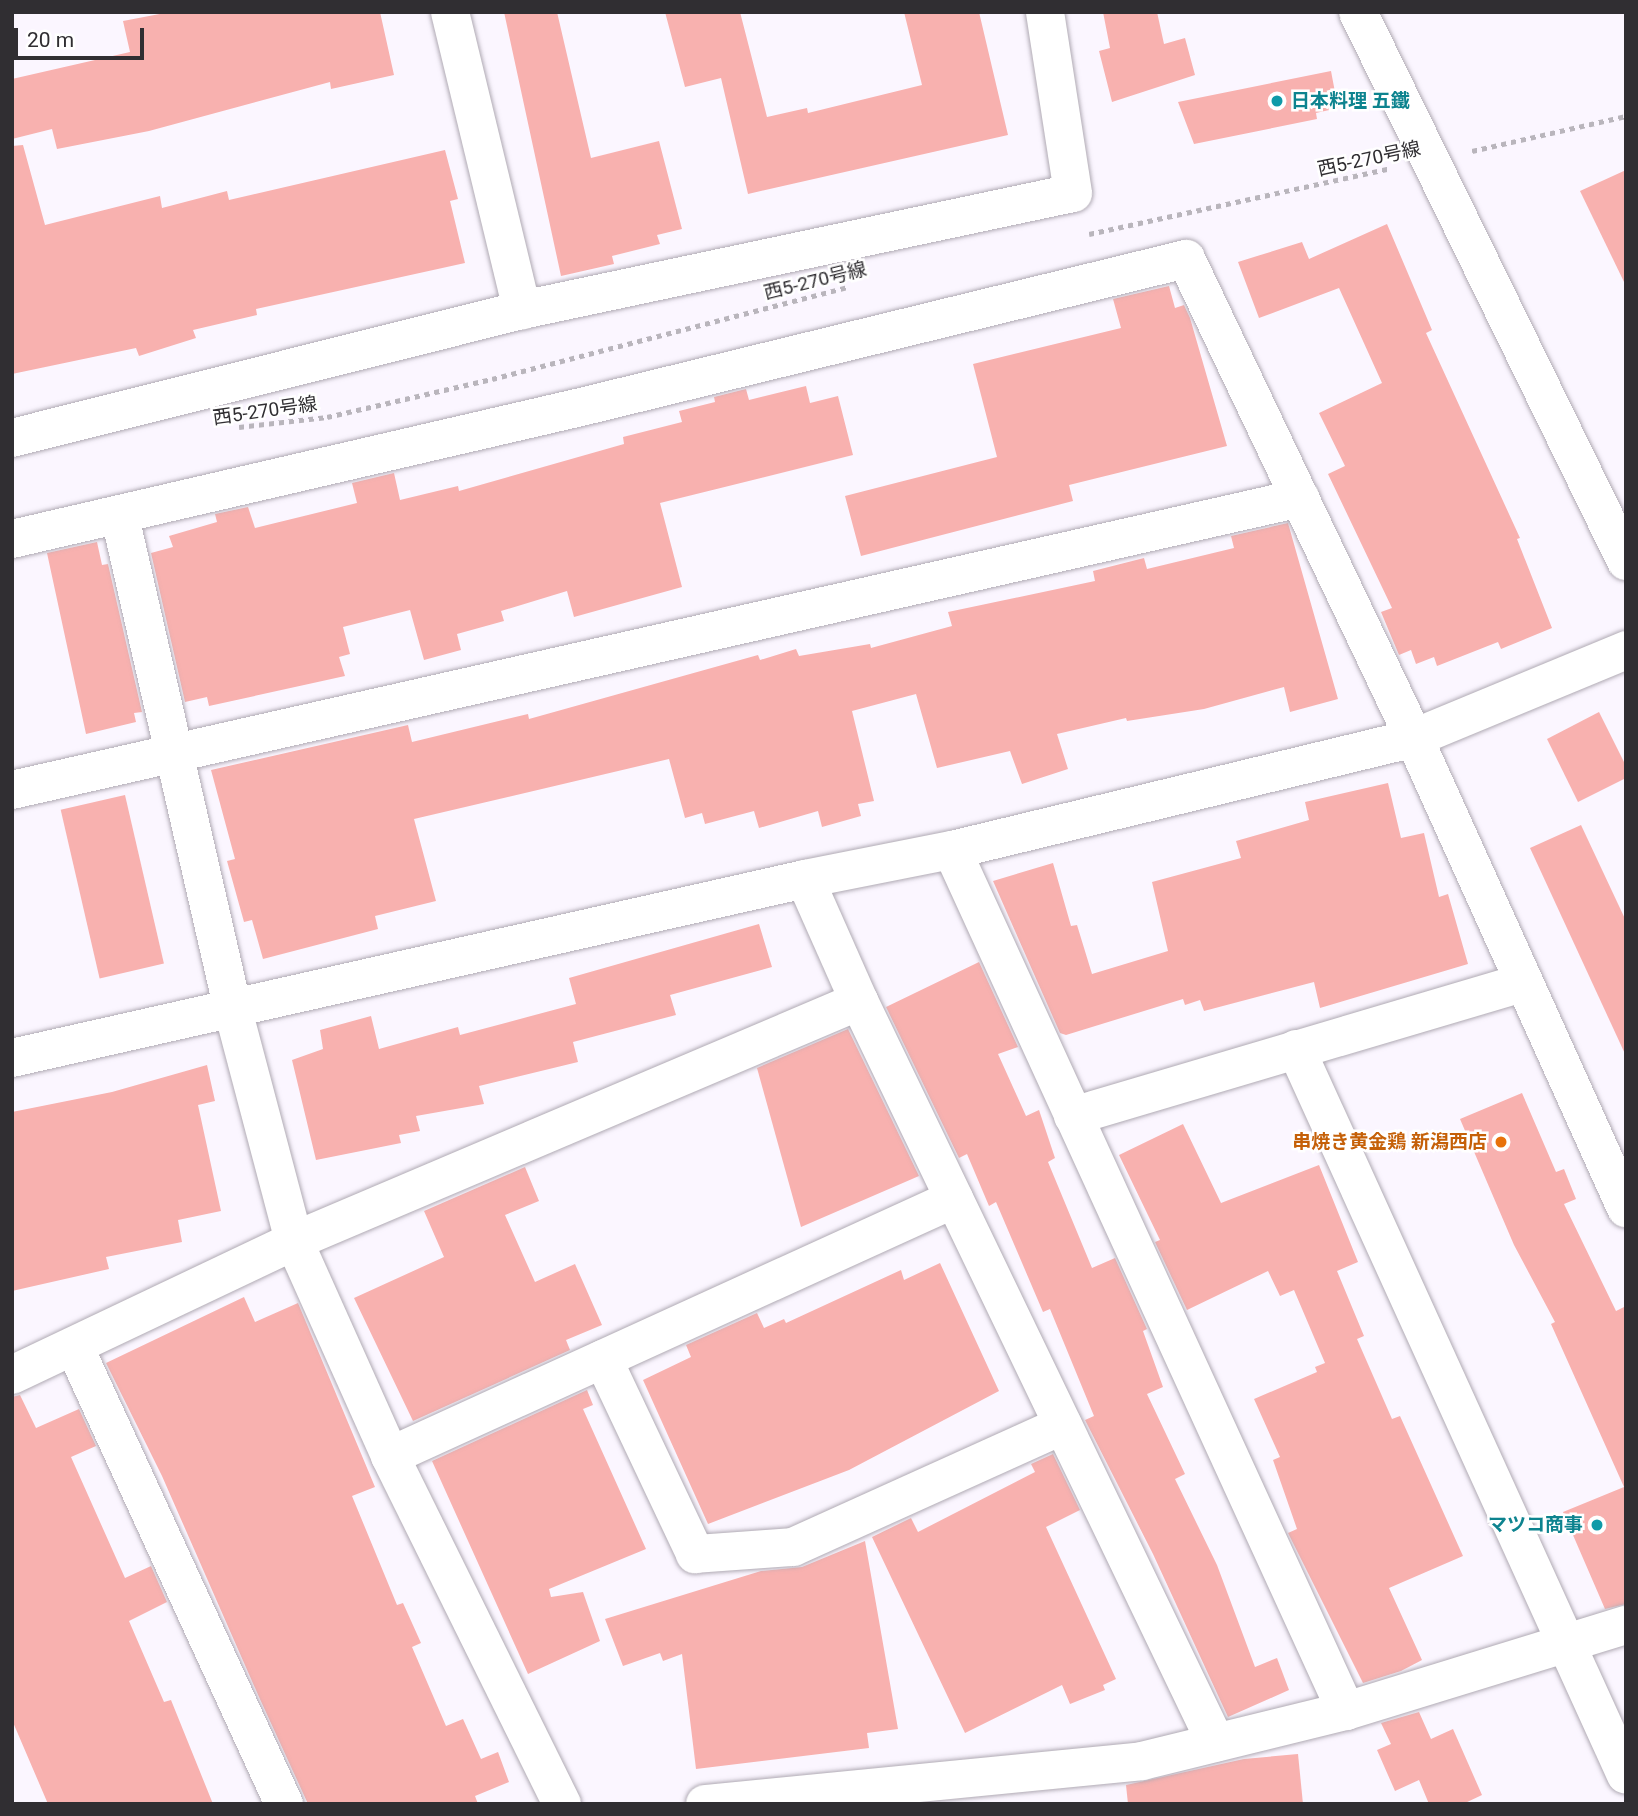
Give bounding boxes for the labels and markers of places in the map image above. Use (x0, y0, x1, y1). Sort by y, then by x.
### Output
place label: 日本料理 五鐵 (1291, 90, 1410, 112)
marker: 日本料理 五鐵 (1269, 93, 1285, 109)
place label: 串焼き黄金鶏 新潟西店 (1292, 1131, 1487, 1153)
marker: 串焼き黄金鶏 新潟西店 (1493, 1134, 1509, 1150)
place label: マツコ商事 (1488, 1514, 1583, 1536)
marker: マツコ商事 (1589, 1517, 1605, 1533)

